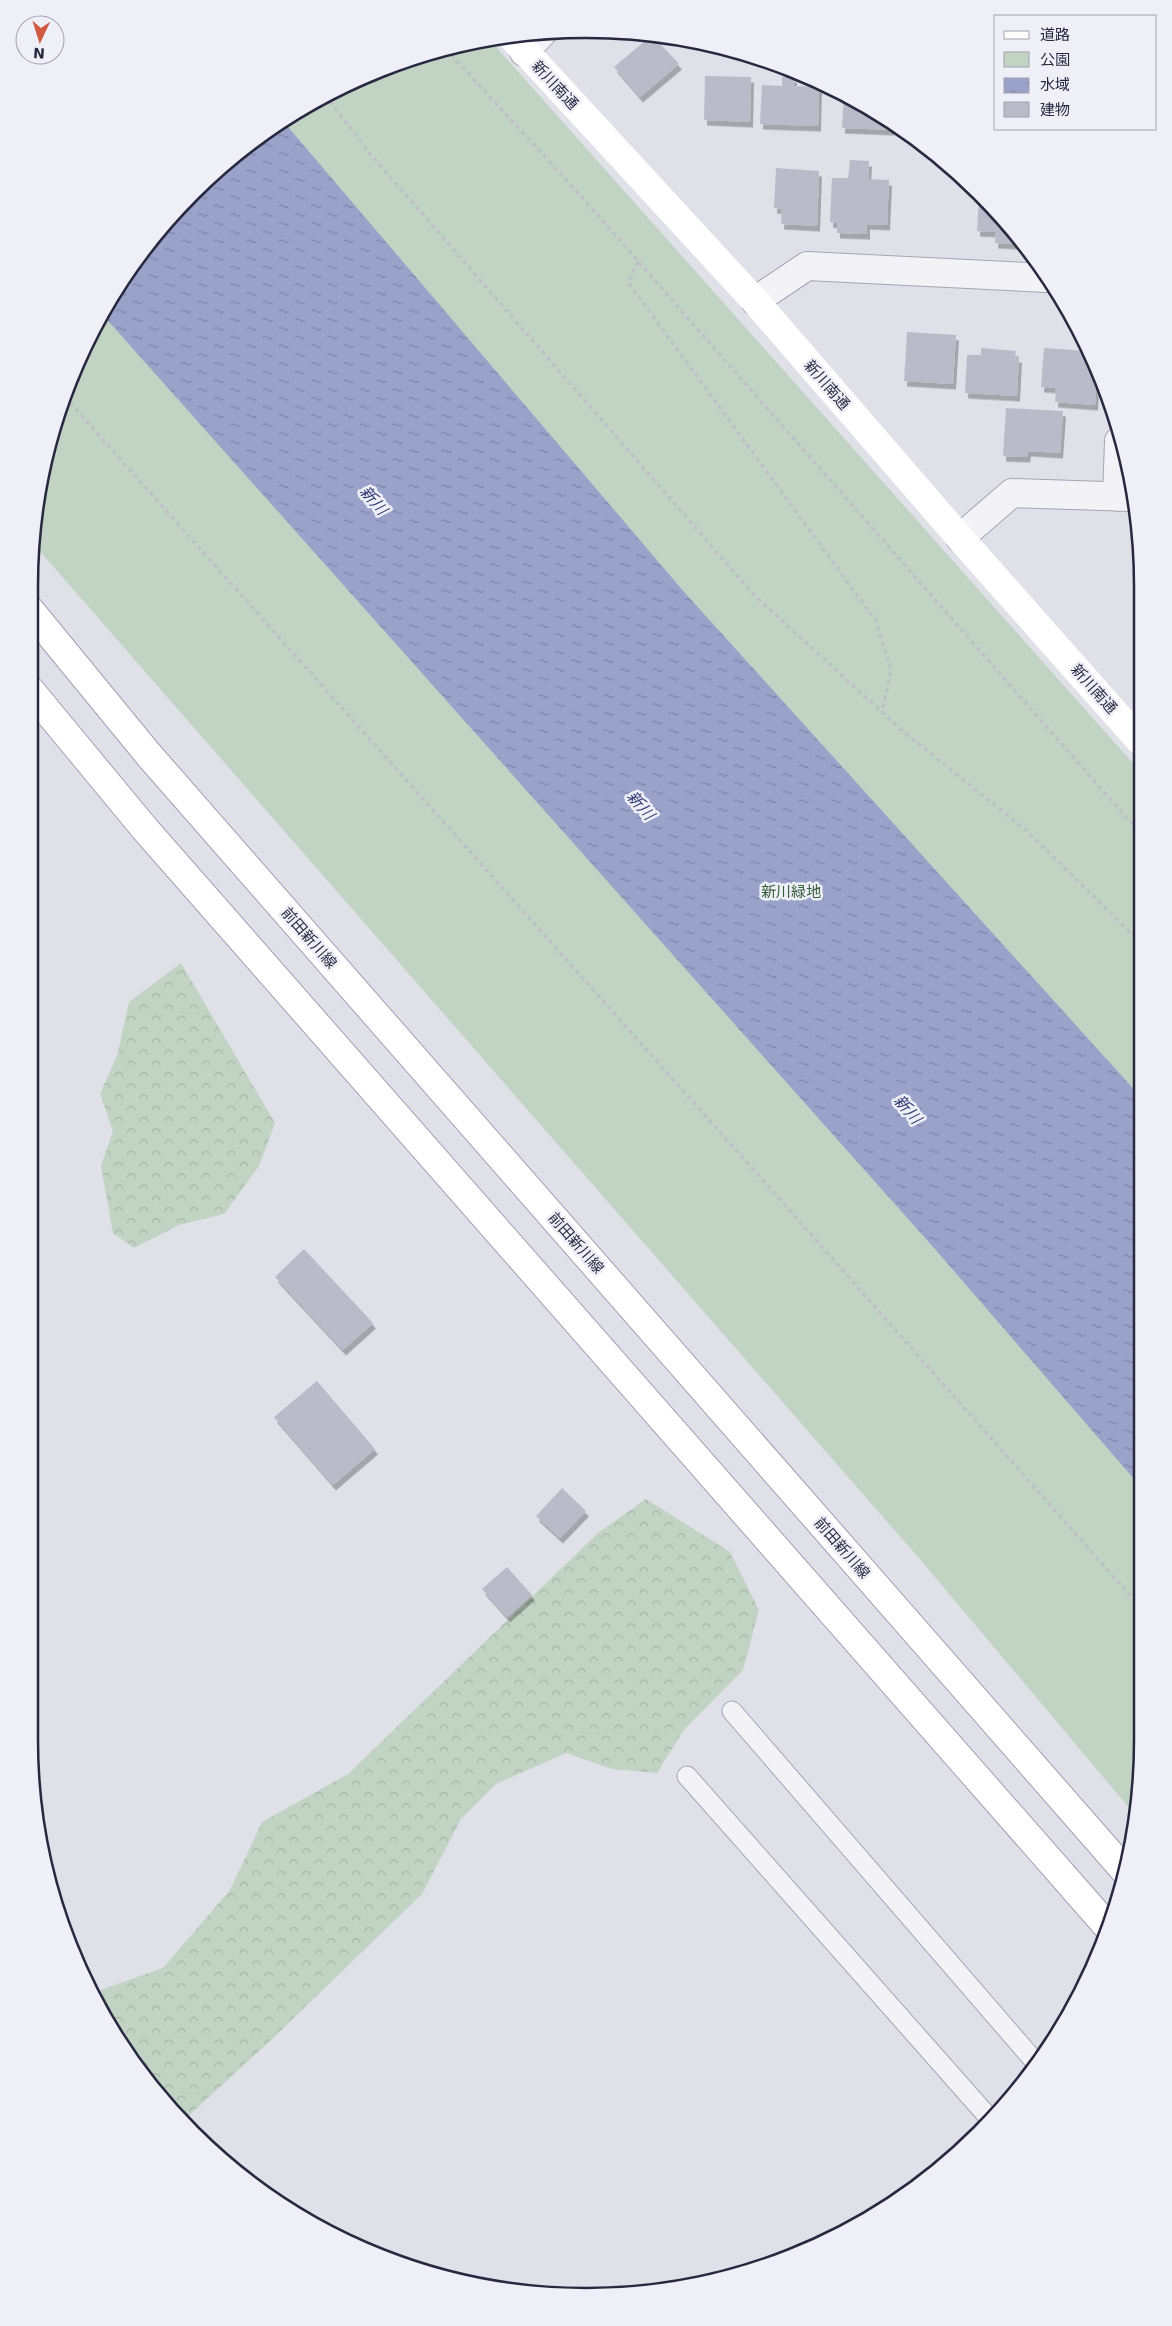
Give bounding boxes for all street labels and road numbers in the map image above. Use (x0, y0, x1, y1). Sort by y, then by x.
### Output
street label: 新川南通 (528, 57, 582, 113)
street label: 新川南通 (801, 356, 853, 414)
street label: 新川南通 (1067, 661, 1121, 717)
street label: 前田新川線 (278, 904, 340, 972)
street label: 前田新川線 (545, 1209, 607, 1277)
street label: 前田新川線 (811, 1514, 873, 1582)

